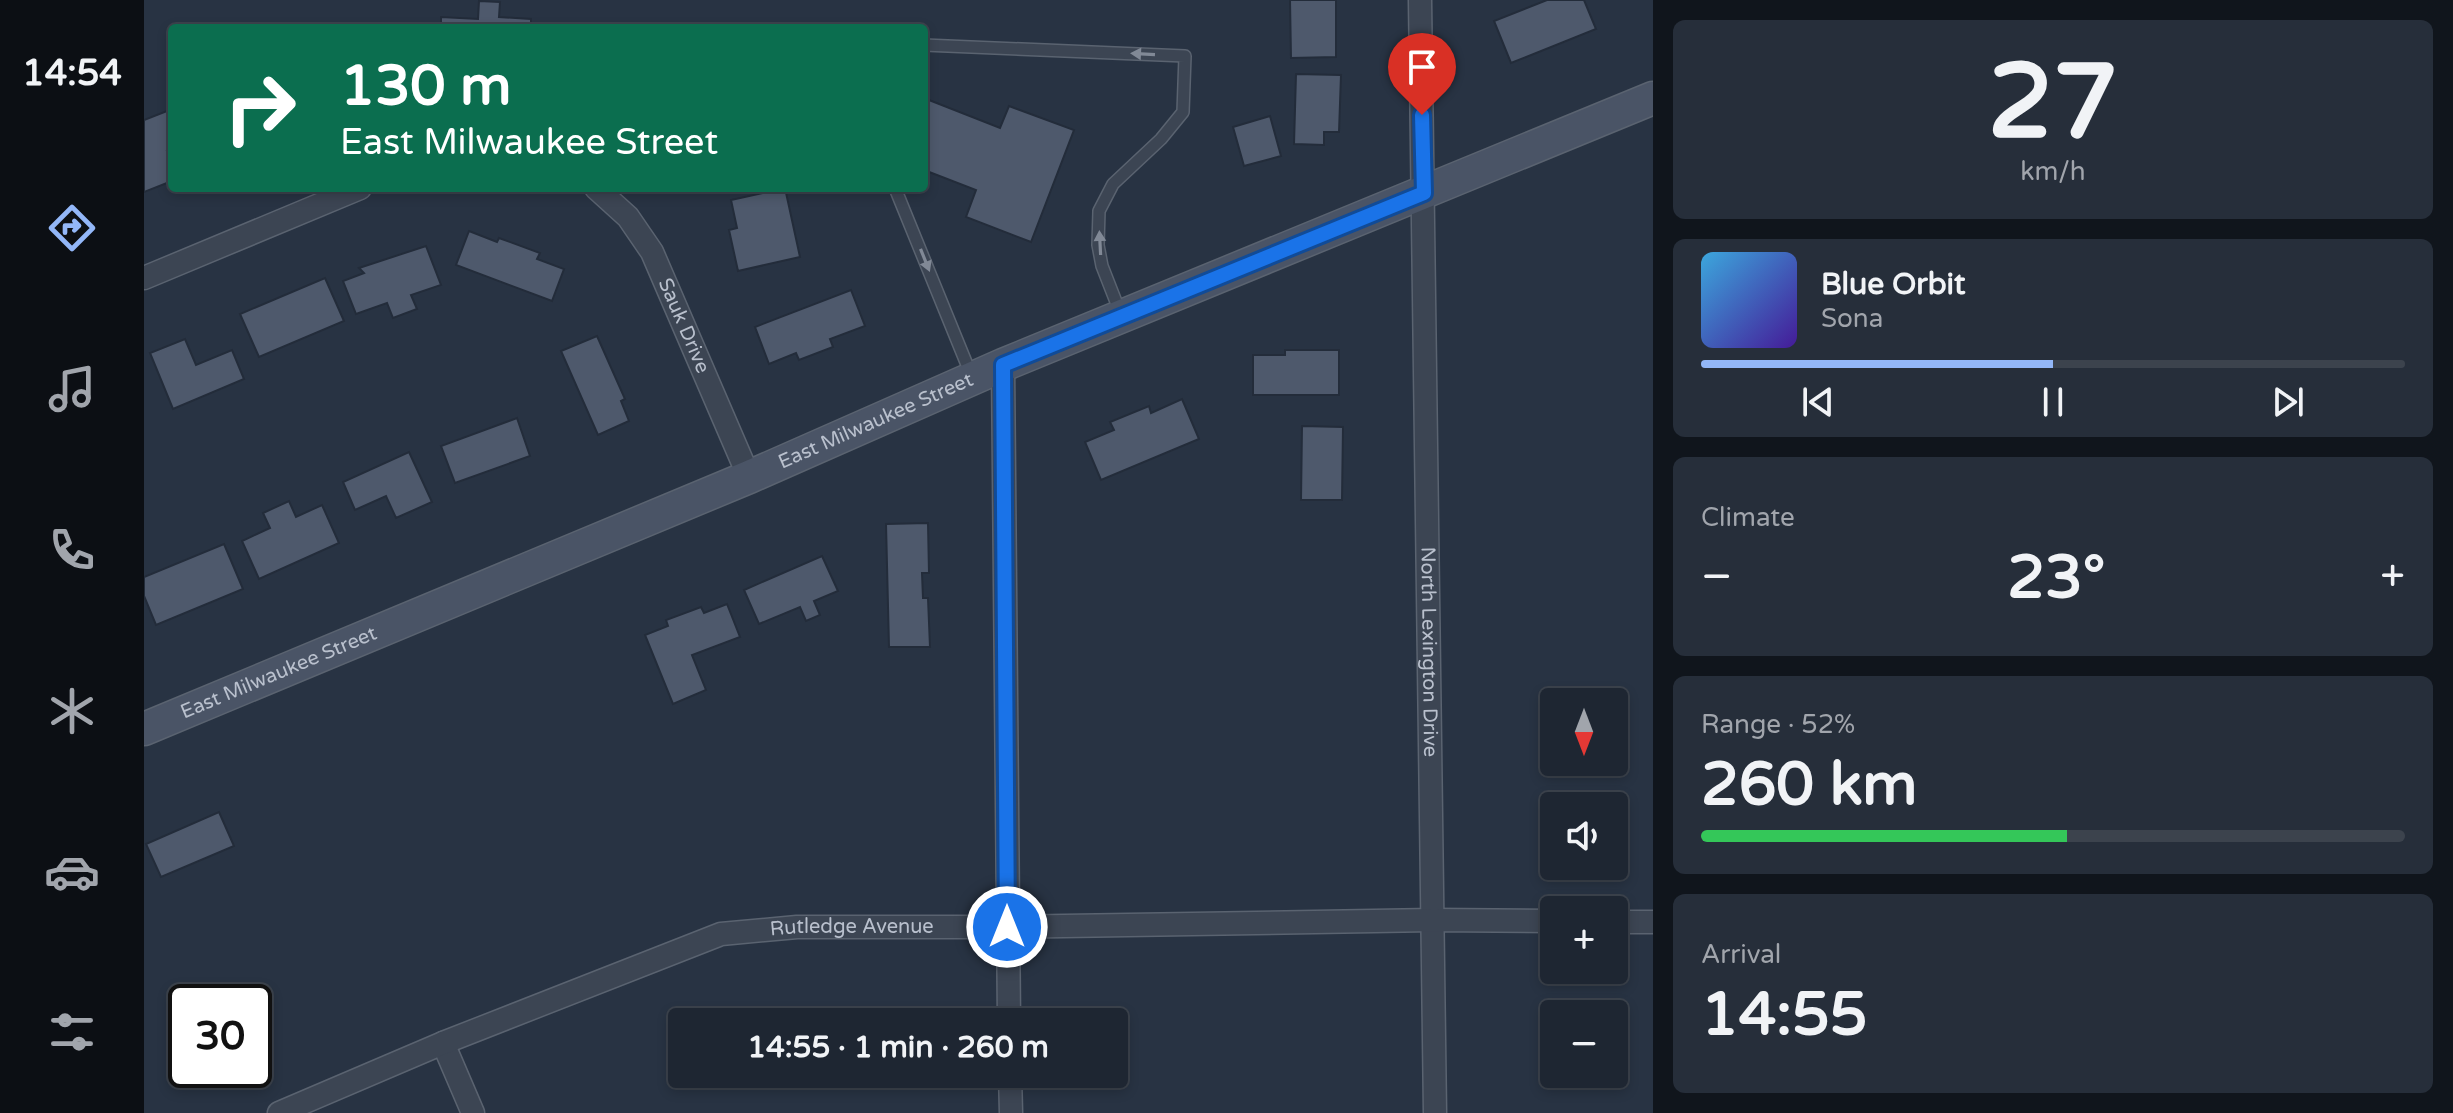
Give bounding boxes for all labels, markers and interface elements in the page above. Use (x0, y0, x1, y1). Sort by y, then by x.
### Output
pin (1388, 33, 1456, 115)
text: 27 (1988, 41, 2118, 166)
icon: arrive (1400, 45, 1444, 89)
one-way arrow (1130, 48, 1155, 61)
text: 14:54 (22, 52, 122, 95)
text: 130 m (340, 53, 511, 120)
icon: right (208, 56, 312, 160)
text: East Milwaukee Street (340, 121, 718, 164)
text: km/h (2020, 156, 2086, 187)
icon: directions (44, 200, 100, 256)
one-way arrow (1093, 229, 1106, 255)
one-way arrow (918, 248, 931, 272)
text: Blue Orbit (1821, 266, 1966, 303)
street label: Sauk Drive (653, 275, 715, 377)
text: Sona (1821, 303, 1883, 334)
icon: music (44, 361, 100, 417)
street label: East Milwaukee Street (775, 368, 977, 474)
icon: previous (1796, 380, 1840, 424)
icon: pause (2031, 380, 2075, 424)
icon: next (2266, 380, 2310, 424)
text: Climate (1701, 502, 1795, 533)
icon: phone (44, 522, 100, 578)
text: 23° (2007, 542, 2105, 614)
street label: North Lexington Drive (1415, 547, 1442, 757)
text: − (1701, 551, 1732, 604)
text: + (2380, 551, 2405, 604)
street label: East Milwaukee Street (177, 621, 381, 724)
icon: climate (44, 683, 100, 739)
north arrow (1540, 688, 1628, 776)
map controls (1540, 688, 1628, 1088)
text: Range · 52% (1701, 709, 1855, 740)
text: 260 km (1701, 749, 1917, 821)
button: sound (1540, 792, 1628, 880)
icon: car (44, 844, 100, 900)
position arrow (965, 885, 1049, 969)
button: + (1540, 896, 1628, 984)
street label: Rutledge Avenue (769, 915, 934, 941)
text: Arrival (1701, 939, 1781, 970)
text: 14:55 (1701, 979, 1867, 1051)
speed limit sign: 30 (168, 984, 272, 1088)
button: − (1540, 1000, 1628, 1088)
icon: filters (44, 1004, 100, 1060)
text: 14:55 · 1 min · 260 m (747, 1029, 1049, 1066)

